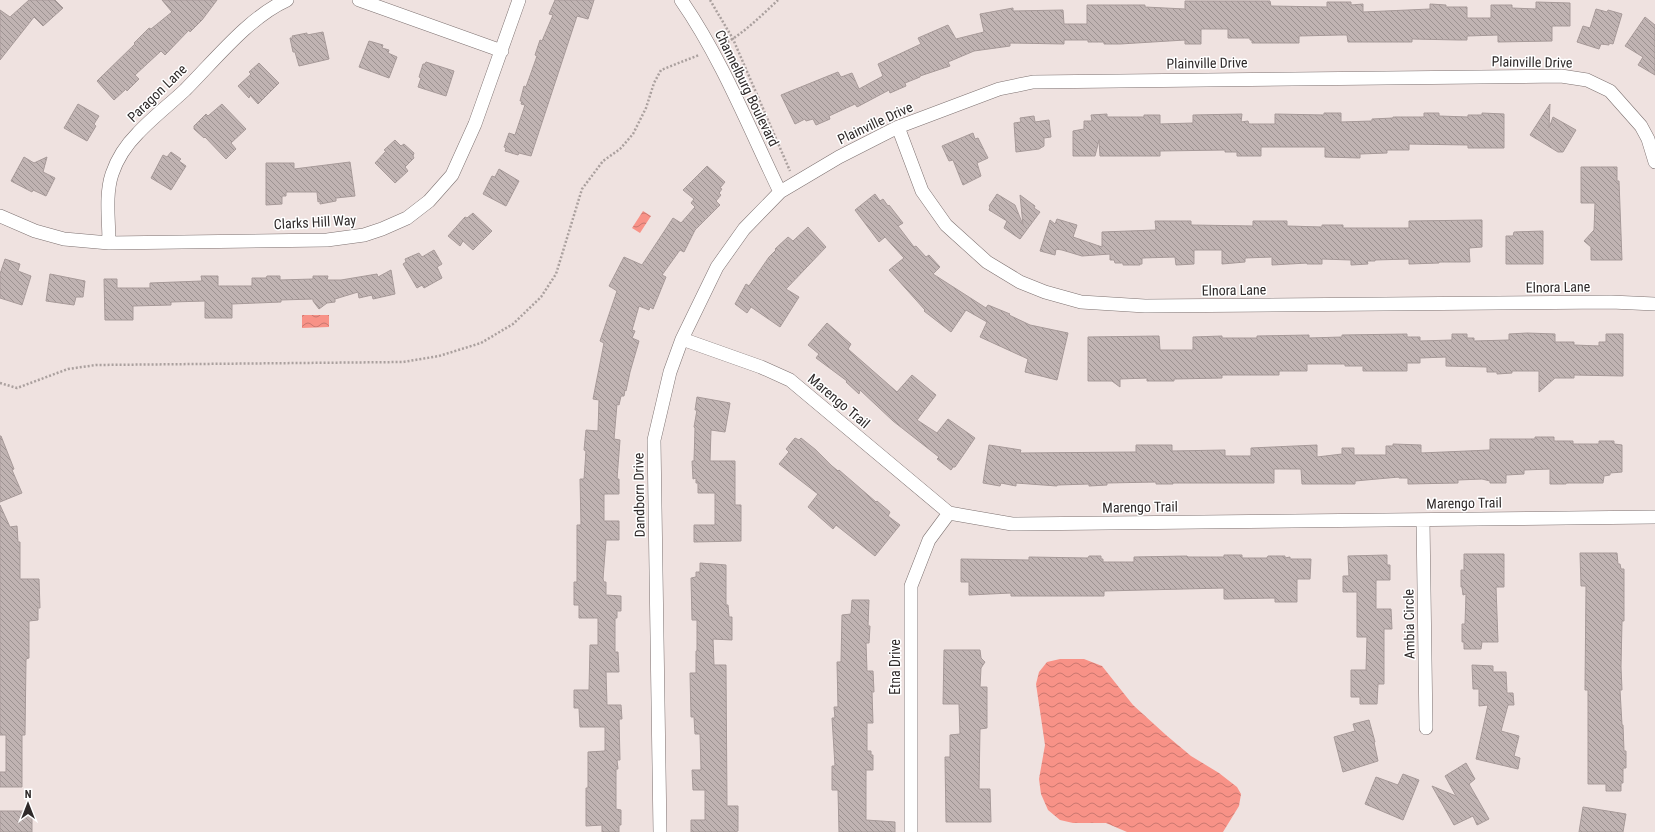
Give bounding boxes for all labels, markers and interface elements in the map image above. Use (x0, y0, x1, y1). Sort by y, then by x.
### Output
street label: Channelburg Boulevard (712, 27, 782, 149)
street label: Plainville Drive (1491, 53, 1573, 71)
street label: Plainville Drive (1166, 54, 1248, 72)
street label: Paragon Lane (124, 61, 190, 125)
street label: Plainville Drive (835, 98, 915, 147)
street label: Clarks Hill Way (273, 212, 357, 232)
street label: Elnora Lane (1526, 278, 1591, 296)
street label: Elnora Lane (1202, 281, 1267, 299)
street label: Marengo Trail (805, 371, 873, 431)
street label: Dandborn Drive (630, 452, 648, 537)
street label: Marengo Trail (1426, 494, 1502, 512)
street label: Marengo Trail (1102, 498, 1178, 516)
street label: Ambia Circle (1400, 588, 1418, 659)
street label: Etna Drive (887, 639, 903, 695)
north arrow (8, 784, 48, 824)
text: N (25, 788, 32, 801)

